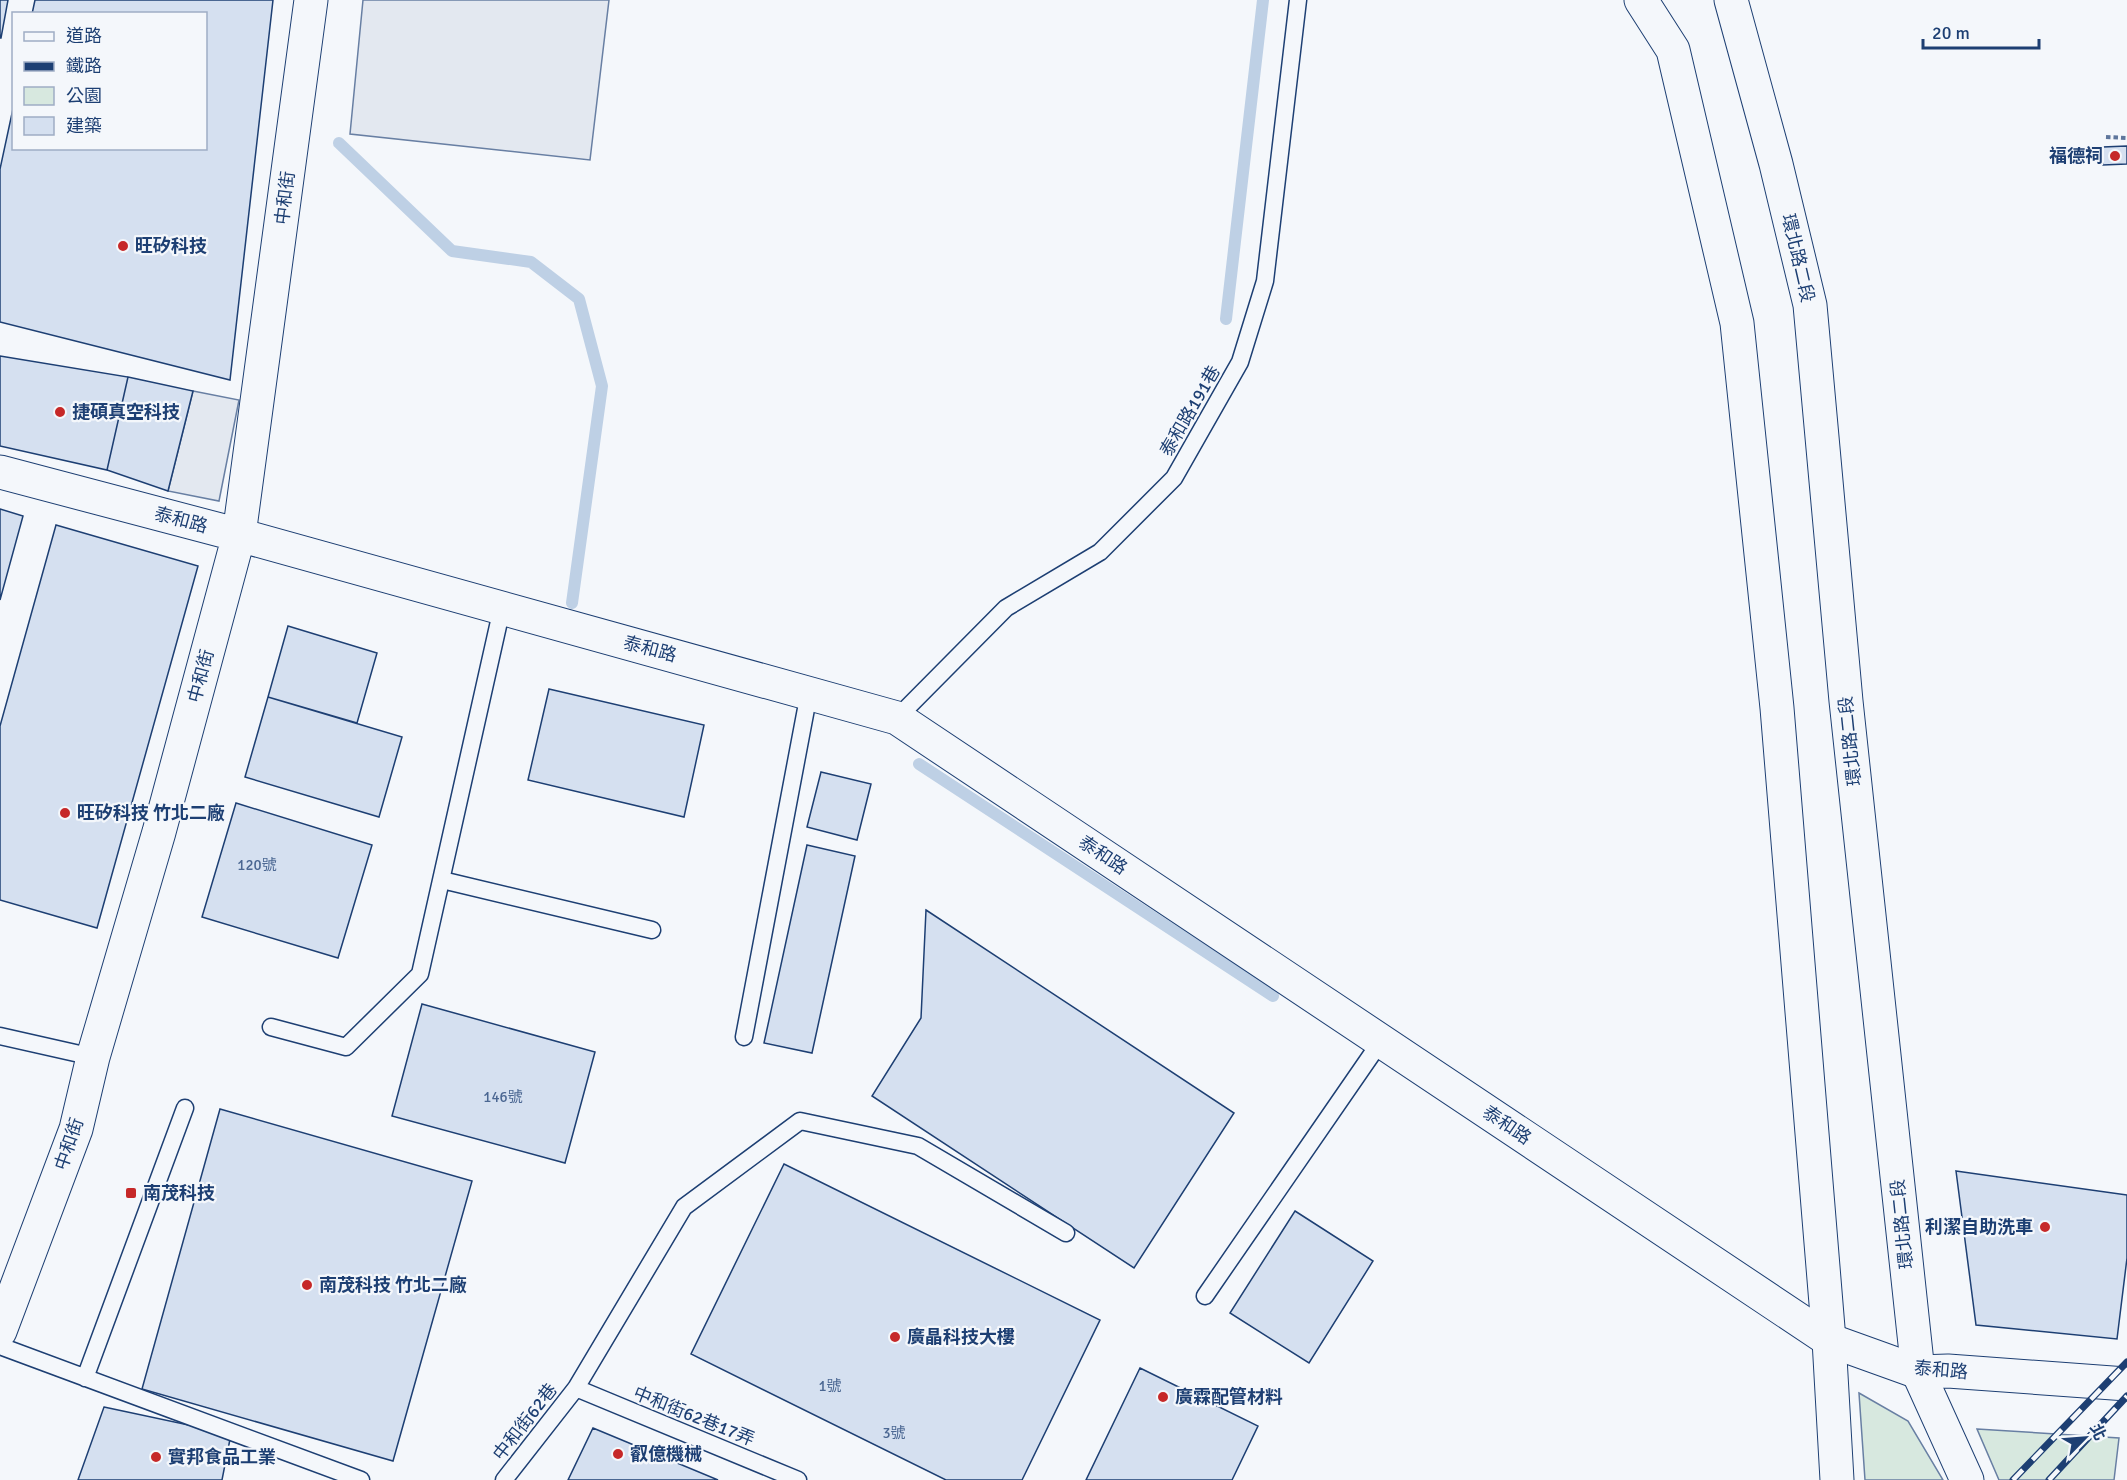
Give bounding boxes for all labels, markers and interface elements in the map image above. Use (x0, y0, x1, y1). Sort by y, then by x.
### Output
legend (12, 12, 207, 150)
scale bar (1923, 12, 2038, 50)
text: 20 m (1932, 22, 1970, 44)
text: 道路 (66, 25, 102, 47)
text: 鐵路 (66, 55, 102, 77)
text: 公園 (66, 85, 102, 107)
text: 建築 (66, 115, 102, 137)
place label: 福德祠 (2049, 145, 2103, 167)
marker: 福德祠 (2108, 149, 2122, 163)
street label: 中和街 (271, 170, 299, 226)
street label: 環北路二段 (1777, 212, 1819, 304)
place label: 旺矽科技 (135, 235, 207, 257)
marker: 旺矽科技 (116, 239, 130, 253)
street label: 泰和路191巷 (1155, 362, 1225, 460)
place label: 捷碩真空科技 (72, 401, 180, 423)
marker: 捷碩真空科技 (53, 405, 67, 419)
street label: 泰和路 (152, 502, 210, 538)
street label: 泰和路 (621, 631, 679, 667)
street label: 中和街 (183, 647, 219, 705)
street label: 環北路二段 (1834, 695, 1866, 787)
place label: 旺矽科技 竹北二廠 (77, 802, 225, 824)
marker: 旺矽科技 竹北二廠 (58, 806, 72, 820)
street label: 泰和路 (1074, 831, 1132, 879)
house number: 120號 (237, 856, 277, 874)
house number: 146號 (483, 1088, 523, 1106)
street label: 泰和路 (1478, 1101, 1536, 1149)
street label: 中和街 (50, 1115, 88, 1173)
street label: 環北路二段 (1886, 1178, 1918, 1270)
place label: 南茂科技 (143, 1182, 215, 1204)
marker: 南茂科技 (124, 1186, 138, 1200)
place label: 利潔自助洗車 (1925, 1216, 2033, 1238)
marker: 利潔自助洗車 (2038, 1220, 2052, 1234)
place label: 南茂科技 竹北二廠 (319, 1274, 467, 1296)
marker: 南茂科技 竹北二廠 (300, 1278, 314, 1292)
place label: 廣晶科技大樓 (907, 1326, 1015, 1348)
marker: 廣晶科技大樓 (888, 1330, 902, 1344)
street label: 泰和路 (1913, 1357, 1969, 1383)
house number: 1號 (818, 1377, 842, 1395)
street label: 中和街62巷 (488, 1379, 562, 1465)
street label: 中和街62巷17弄 (630, 1382, 758, 1450)
place label: 廣霖配管材料 (1175, 1386, 1283, 1408)
marker: 廣霖配管材料 (1156, 1390, 1170, 1404)
north arrow (2055, 1408, 2115, 1468)
text: 北 (2085, 1421, 2110, 1444)
house number: 3號 (882, 1424, 906, 1442)
place label: 叡億機械 (630, 1443, 702, 1465)
place label: 實邦食品工業 (168, 1446, 276, 1468)
marker: 叡億機械 (611, 1447, 625, 1461)
marker: 實邦食品工業 (149, 1450, 163, 1464)

